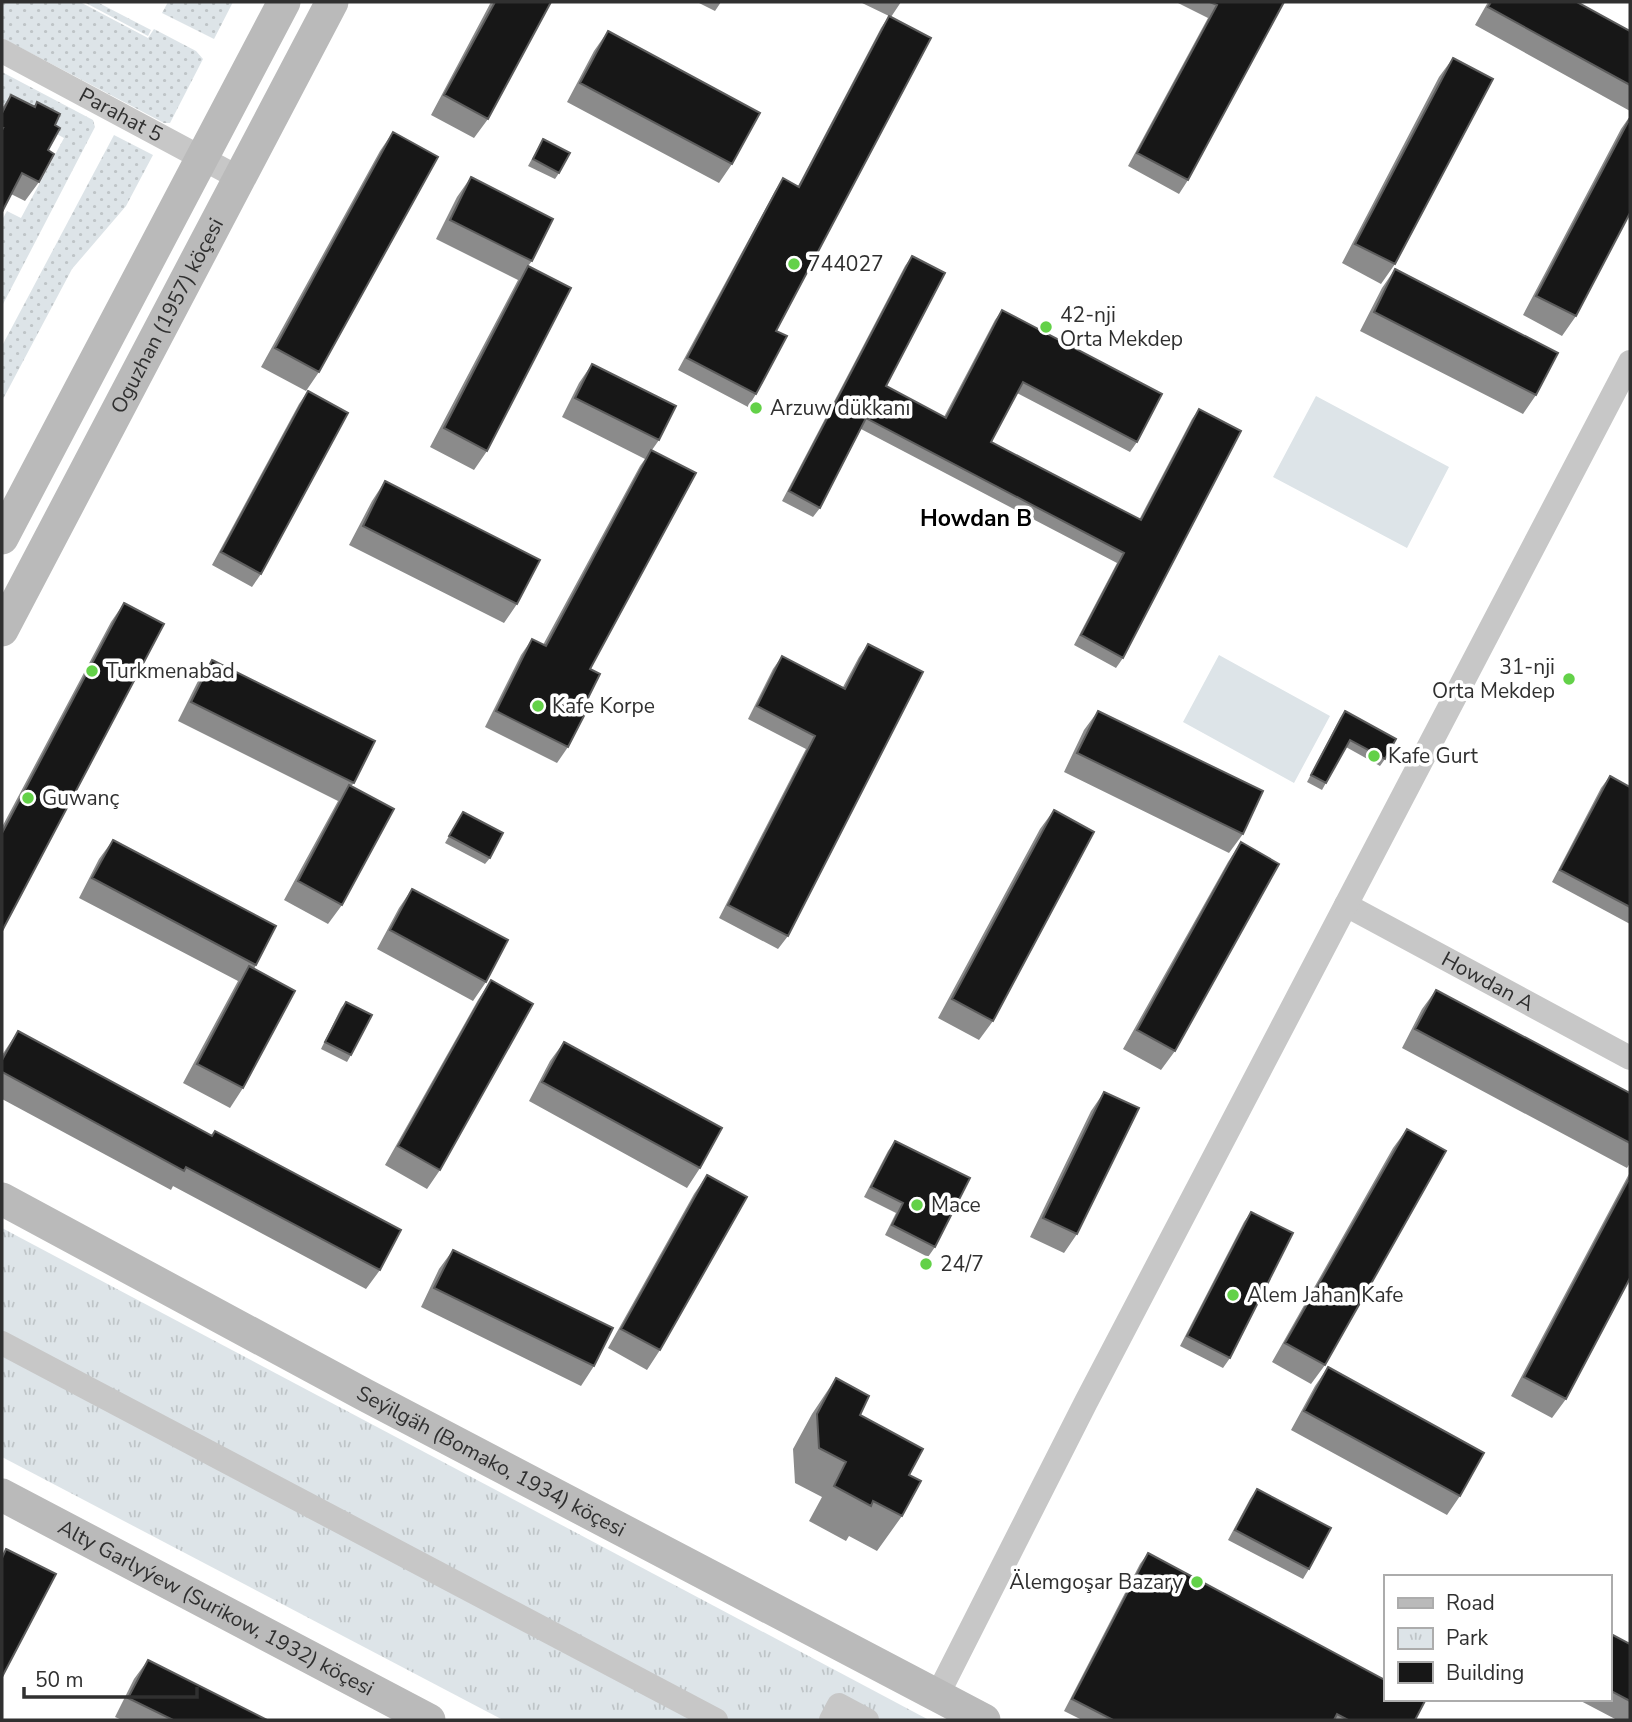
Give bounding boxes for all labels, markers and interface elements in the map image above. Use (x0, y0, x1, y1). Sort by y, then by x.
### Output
street label: Parahat 5 (74, 81, 168, 149)
street label: Oguzhan (1957) köçesi (104, 213, 230, 418)
place label: 744027 (808, 250, 884, 278)
marker: 744027 (786, 256, 802, 272)
place label: 42-nji Orta Mekdep (1060, 301, 1183, 353)
marker: 42-nji Orta Mekdep (1038, 319, 1054, 335)
place label: Arzuw dükkanı (770, 394, 910, 422)
marker: Arzuw dükkanı (748, 400, 764, 416)
district label: Howdan B (920, 503, 1032, 534)
place label: 31-nji Orta Mekdep (1432, 653, 1555, 705)
place label: Turkmenabad (106, 657, 235, 685)
marker: Turkmenabad (84, 663, 100, 679)
marker: 31-nji Orta Mekdep (1561, 671, 1577, 687)
place label: Kafe Korpe (552, 692, 655, 720)
marker: Kafe Korpe (530, 698, 546, 714)
place label: Kafe Gurt (1388, 742, 1479, 770)
marker: Kafe Gurt (1366, 748, 1382, 764)
place label: Guwanç (42, 784, 120, 812)
marker: Guwanç (20, 790, 36, 806)
street label: Howdan A (1437, 945, 1539, 1018)
place label: Mace (931, 1191, 981, 1219)
marker: Mace (909, 1197, 925, 1213)
place label: 24/7 (940, 1250, 984, 1278)
marker: 24/7 (918, 1256, 934, 1272)
place label: Alem Jahan Kafe (1247, 1281, 1403, 1309)
marker: Alem Jahan Kafe (1225, 1287, 1241, 1303)
street label: Seýilgäh (Bomako, 1934) köçesi (352, 1379, 630, 1543)
street label: Alty Garlyýew (Surikow, 1932) köçesi (53, 1513, 379, 1703)
place label: Älemgoşar Bazary (1009, 1568, 1183, 1596)
marker: Älemgoşar Bazary (1189, 1574, 1205, 1590)
legend (1384, 1575, 1611, 1701)
text: Road (1446, 1589, 1495, 1617)
text: Park (1446, 1624, 1488, 1652)
scale bar (24, 1656, 198, 1700)
text: Building (1446, 1659, 1524, 1687)
text: 50 m (35, 1666, 84, 1694)

